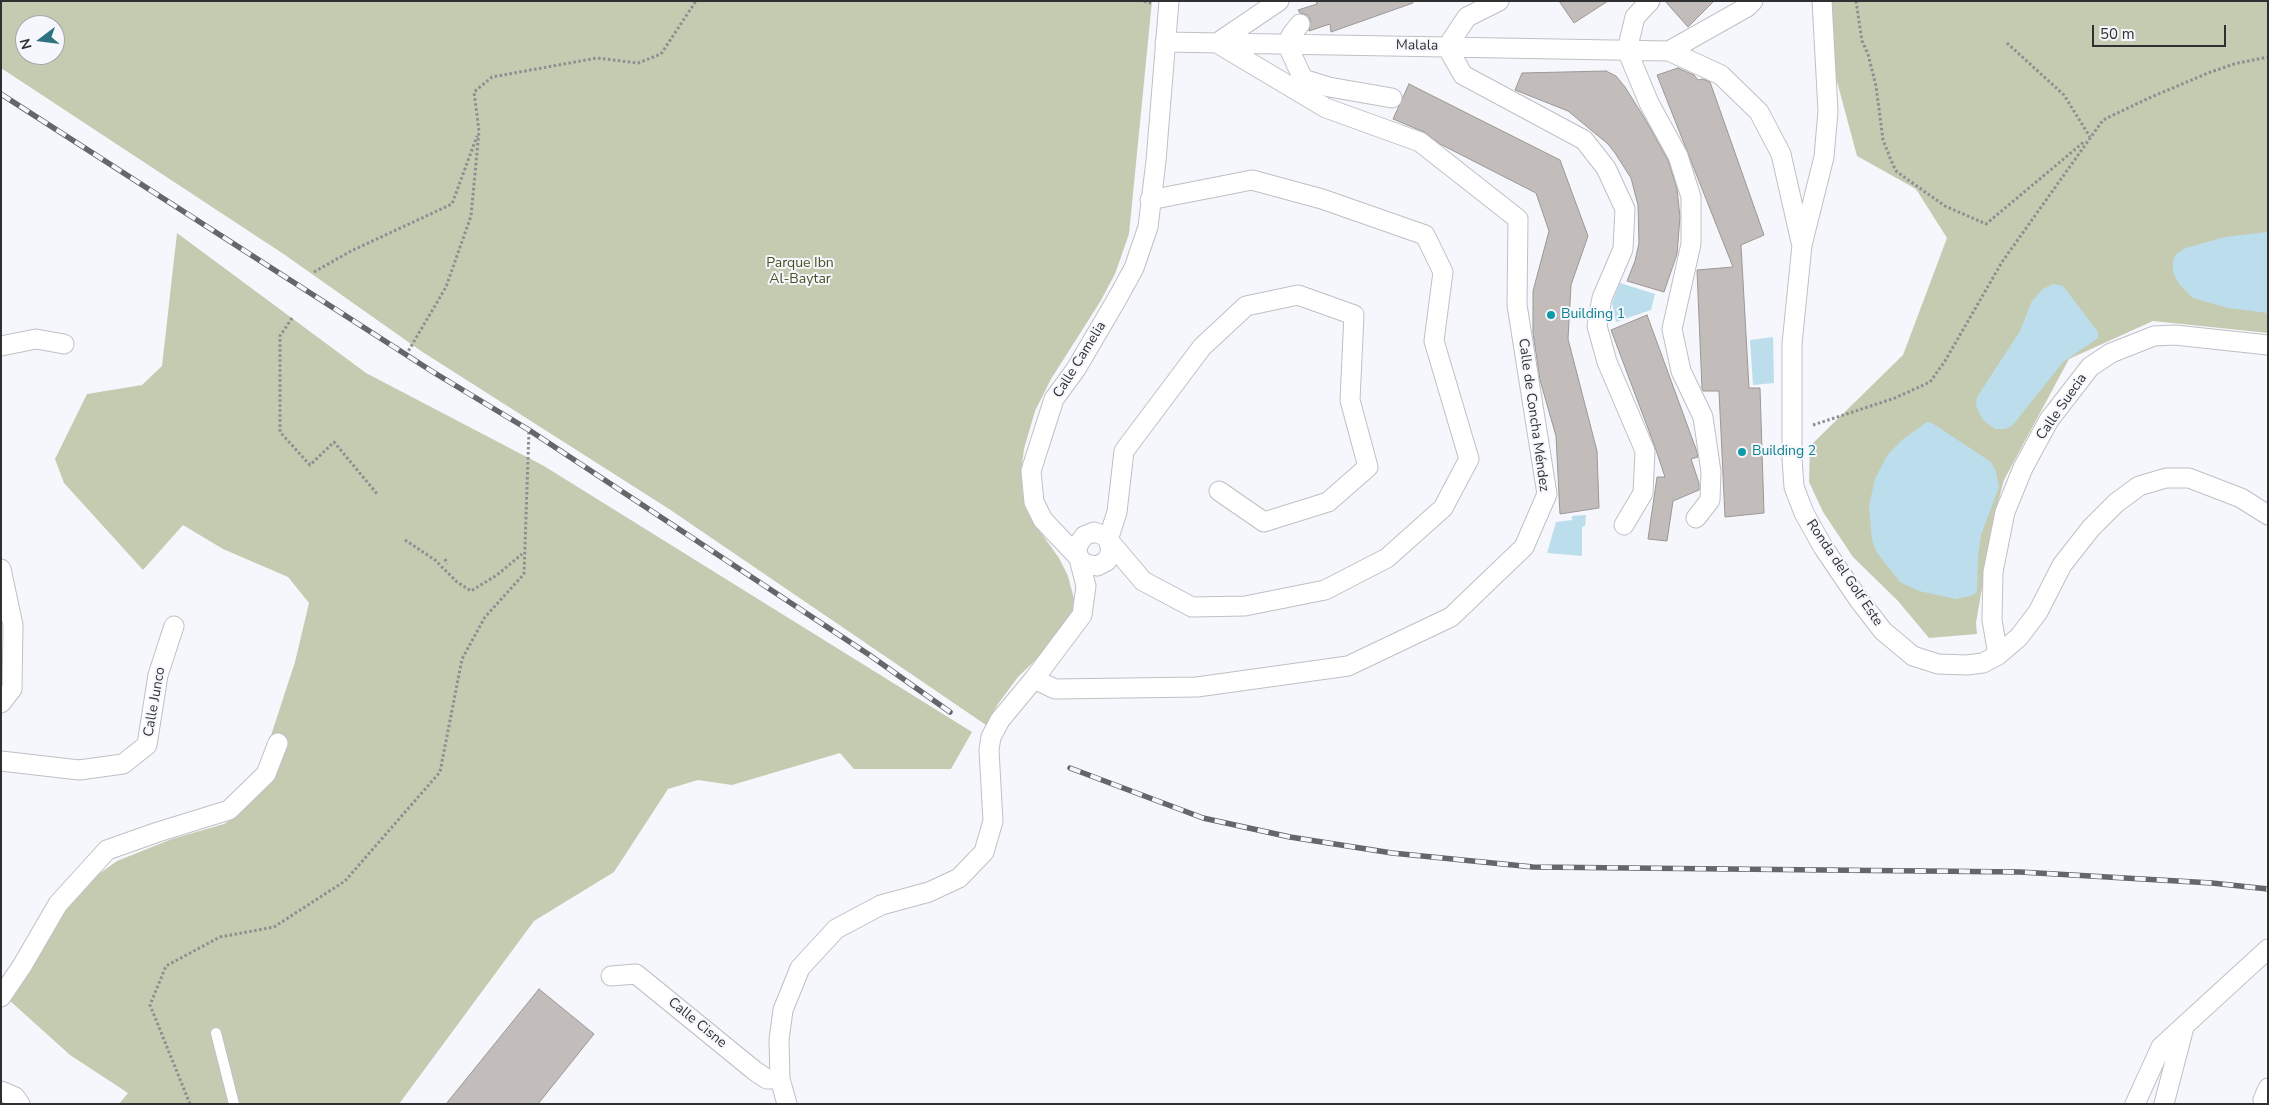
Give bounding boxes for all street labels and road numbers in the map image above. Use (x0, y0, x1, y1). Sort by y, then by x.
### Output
street label: Malala (1396, 37, 1438, 55)
street label: Calle Camelia (1050, 319, 1110, 401)
street label: Calle de Concha Méndez (1514, 337, 1552, 493)
street label: Calle Suecia (2033, 371, 2091, 443)
street label: Ronda del Golf Este (1802, 517, 1886, 629)
street label: Calle Junco (141, 666, 169, 738)
street label: Calle Cisne (664, 994, 730, 1052)

